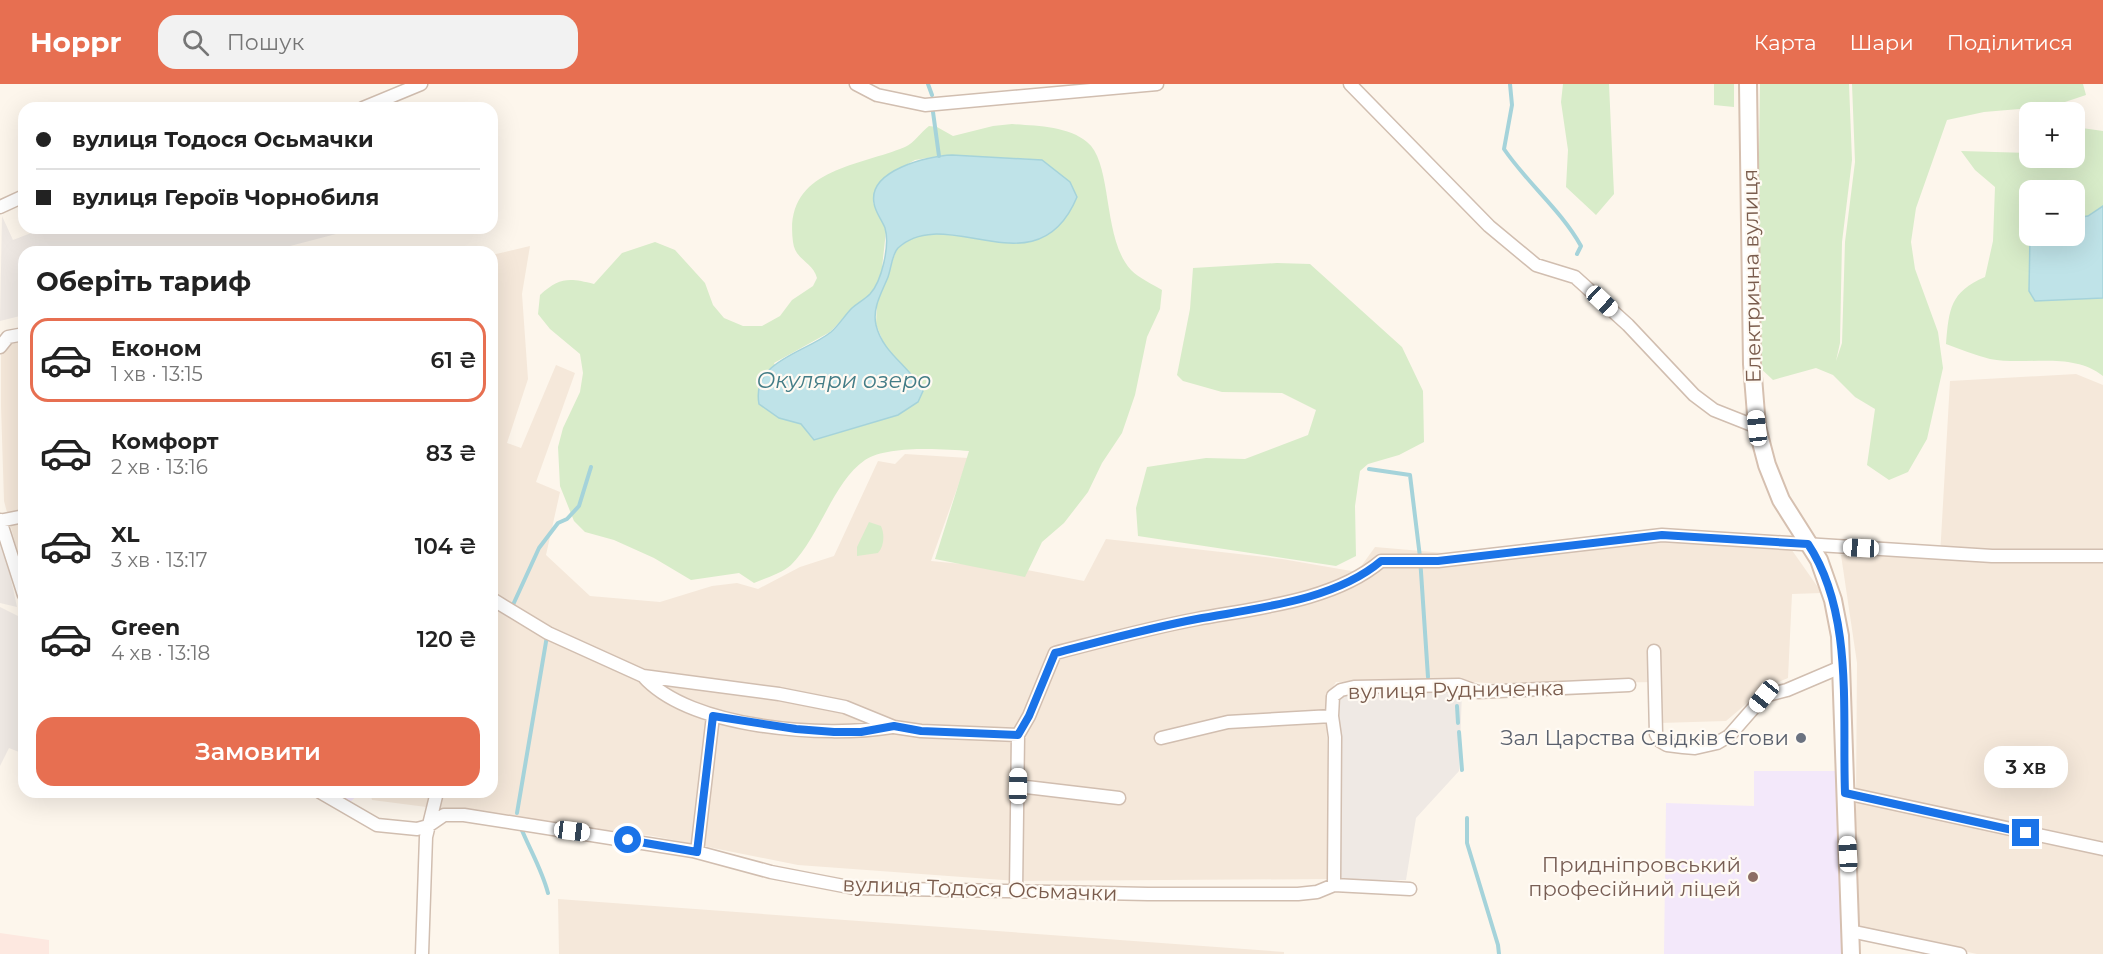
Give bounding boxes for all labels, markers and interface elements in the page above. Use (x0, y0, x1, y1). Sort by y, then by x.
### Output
search box (158, 15, 578, 69)
text: Hoppr (30, 25, 122, 59)
icon: search (179, 26, 212, 59)
text: Пошук (227, 29, 304, 56)
text: Карта (1754, 30, 1817, 55)
text: Шари (1850, 30, 1914, 55)
text: Поділитися (1947, 30, 2073, 55)
map controls (2019, 102, 2085, 246)
button: + (2019, 102, 2085, 168)
text: вулиця Тодося Осьмачки (72, 126, 374, 153)
street label: Електрична вулиця (1737, 169, 1766, 383)
button: − (2019, 180, 2085, 246)
text: вулиця Героїв Чорнобиля (72, 184, 379, 211)
text: Оберіть тариф (36, 265, 251, 298)
car (1583, 282, 1621, 320)
icon: car (39, 333, 93, 387)
text: Економ (111, 335, 202, 362)
text: 61 ₴ (431, 347, 477, 374)
text: 1 хв · 13:15 (111, 362, 203, 386)
water label: Окуляри озеро (757, 367, 932, 394)
car (1746, 409, 1768, 447)
icon: car (39, 426, 93, 480)
text: Комфорт (111, 428, 219, 455)
text: 83 ₴ (426, 440, 477, 467)
text: 2 хв · 13:16 (111, 455, 208, 479)
icon: car (39, 519, 93, 573)
text: XL (111, 521, 140, 548)
text: 104 ₴ (415, 533, 477, 560)
car (1843, 538, 1879, 558)
text: 3 хв · 13:17 (111, 548, 207, 572)
icon: car (39, 612, 93, 666)
text: Green (111, 614, 180, 641)
text: 120 ₴ (417, 626, 477, 653)
text: 4 хв · 13:18 (111, 641, 210, 665)
street label: вулиця Рудниченка (1348, 675, 1564, 704)
car (1746, 676, 1782, 716)
button: Замовити (36, 717, 480, 786)
place label: Зал Царства Свідків Єгови (1501, 725, 1789, 750)
marker: Зал Царства Свідків Єгови (1794, 731, 1808, 745)
callout: 3 хв (1984, 746, 2068, 788)
text: 3 хв (2006, 755, 2046, 779)
car (1009, 768, 1027, 804)
route end (2012, 819, 2039, 846)
car (553, 820, 591, 842)
route start (614, 826, 641, 853)
car (1838, 836, 1858, 872)
place label: Придніпровський професійний ліцей (1528, 852, 1741, 901)
marker: Придніпровський професійний ліцей (1746, 870, 1760, 884)
street label: вулиця Тодося Осьмачки (842, 871, 1118, 906)

